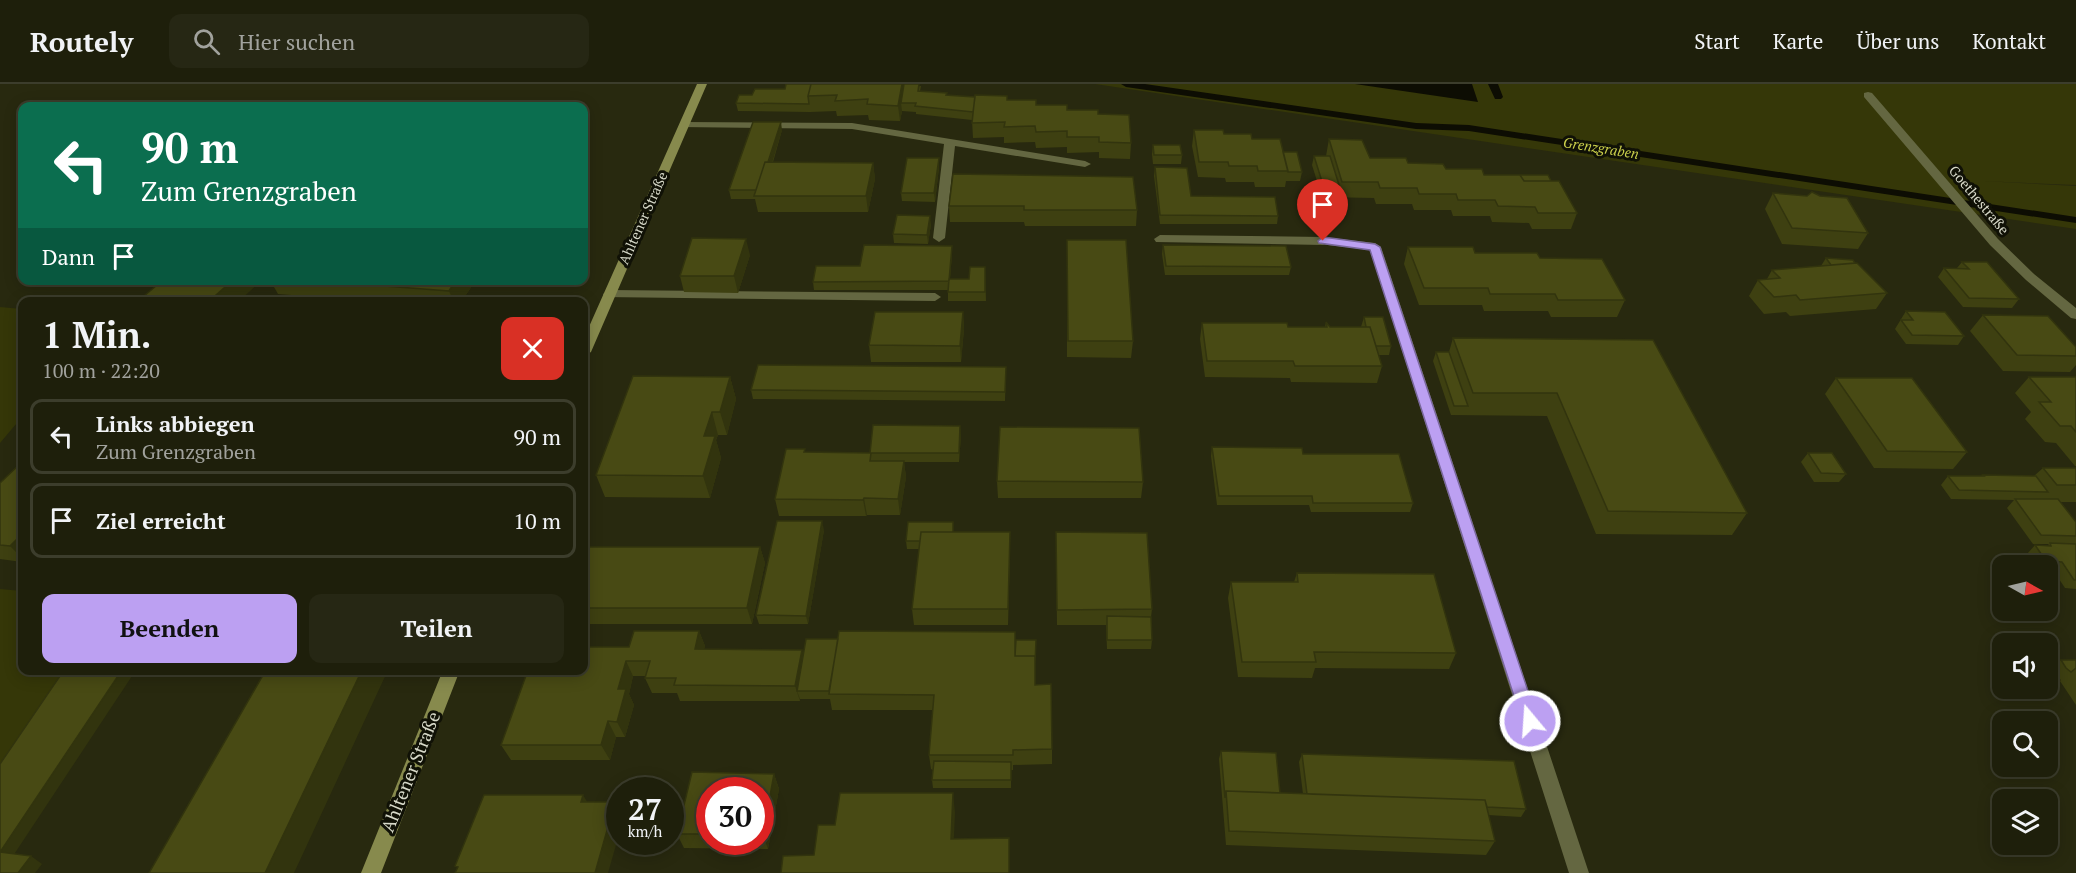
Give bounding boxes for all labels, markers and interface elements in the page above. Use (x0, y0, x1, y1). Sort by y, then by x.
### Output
search box (169, 14, 589, 68)
text: Routely (30, 23, 133, 60)
icon: search (190, 25, 223, 58)
text: Hier suchen (238, 27, 355, 56)
text: Start (1694, 27, 1740, 55)
text: Karte (1773, 27, 1823, 55)
text: Über uns (1856, 27, 1939, 55)
text: Kontakt (1972, 27, 2046, 55)
text: 90 m (141, 119, 239, 175)
icon: left (42, 126, 120, 204)
water label: Grenzgraben (1562, 132, 1640, 163)
street label: Goethestraße (1945, 161, 2014, 238)
street label: Ahltener Straße (614, 168, 671, 267)
text: Zum Grenzgraben (141, 173, 357, 209)
pin (1297, 179, 1348, 241)
icon: arrive (1306, 188, 1339, 221)
icon: arrive (107, 240, 140, 273)
text: Dann (42, 242, 95, 271)
text: 1 Min. (42, 311, 151, 358)
button: close (501, 317, 564, 380)
text: 100 m · 22:20 (42, 357, 160, 384)
text: Links abbiegen (96, 409, 255, 438)
icon: left (45, 420, 78, 453)
text: 90 m (513, 422, 561, 451)
text: Zum Grenzgraben (96, 438, 256, 465)
icon: arrive (45, 504, 78, 537)
text: Ziel erreicht (96, 506, 226, 535)
text: 10 m (513, 506, 561, 535)
north arrow (1992, 555, 2058, 621)
map controls (1992, 555, 2058, 855)
button: Beenden (42, 594, 297, 663)
button: Teilen (309, 594, 564, 663)
button: sound (1992, 633, 2058, 699)
position arrow (1498, 689, 1562, 753)
street label: Ahltener Straße (375, 708, 445, 835)
button: search (1992, 711, 2058, 777)
speed limit sign: 30 (696, 777, 774, 855)
text: 27 (628, 789, 662, 829)
button: layers (1992, 789, 2058, 855)
text: km/h (628, 821, 662, 841)

